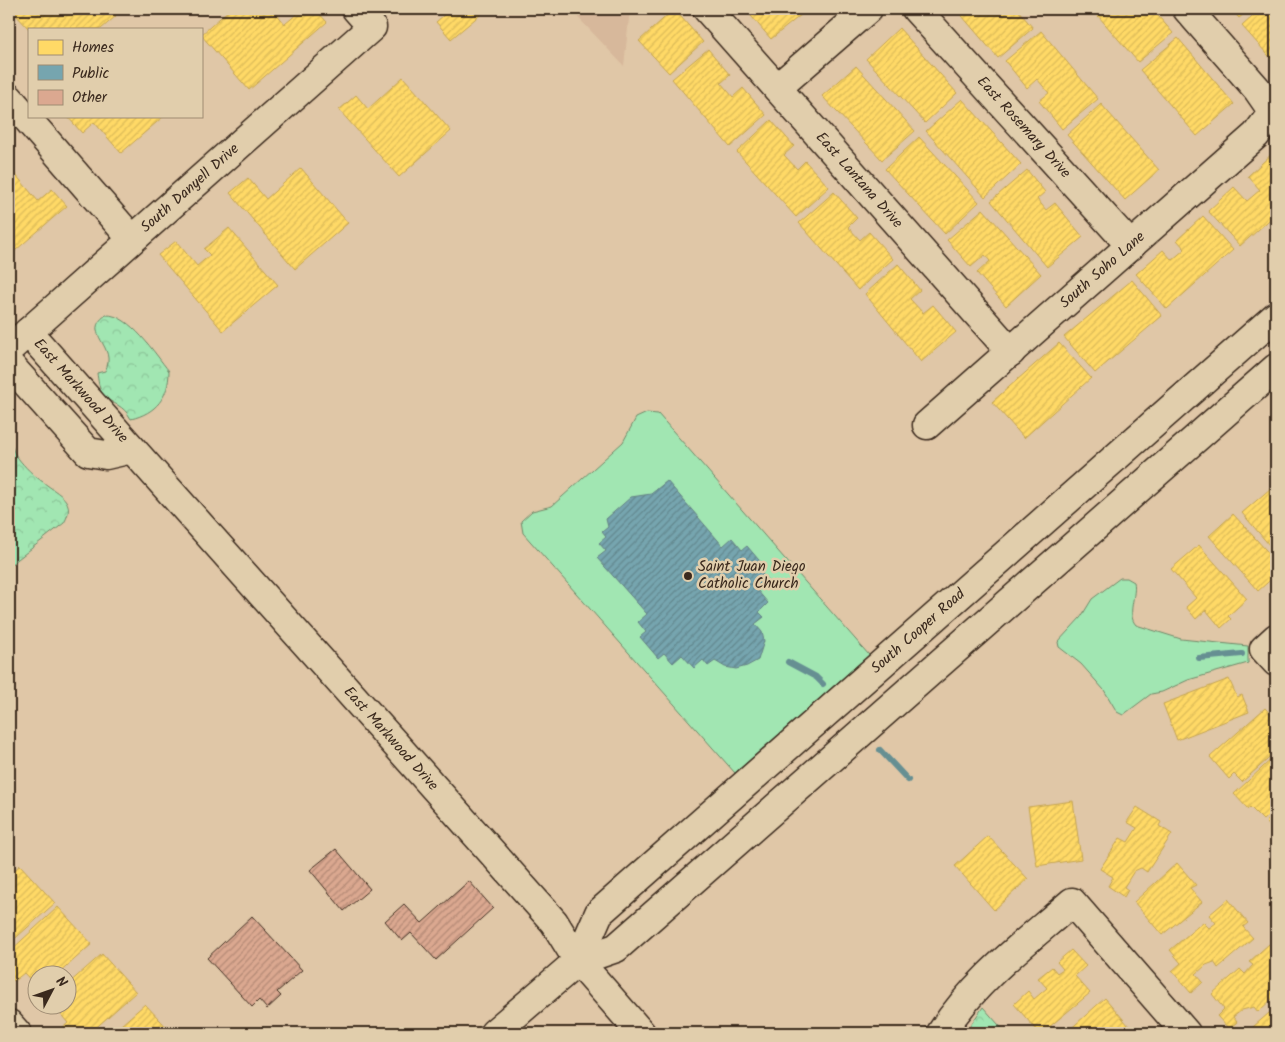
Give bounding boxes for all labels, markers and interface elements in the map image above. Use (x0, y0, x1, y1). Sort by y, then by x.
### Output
legend (28, 28, 202, 118)
text: Homes (72, 36, 115, 60)
text: Public (72, 62, 109, 86)
street label: East Rosemary Drive (971, 71, 1077, 184)
text: Other (72, 86, 108, 110)
street label: East Lantana Drive (809, 127, 909, 234)
street label: South Danyell Drive (135, 138, 245, 239)
street label: South Soho Lane (1054, 226, 1151, 315)
street label: East Markwood Drive (27, 333, 134, 449)
place label: Saint Juan Diego Catholic Church (698, 555, 806, 596)
marker: Saint Juan Diego Catholic Church (682, 570, 694, 582)
street label: South Cooper Road (865, 583, 971, 680)
street label: East Markwood Drive (337, 681, 444, 797)
north arrow (28, 964, 78, 1014)
text: N (50, 972, 72, 993)

